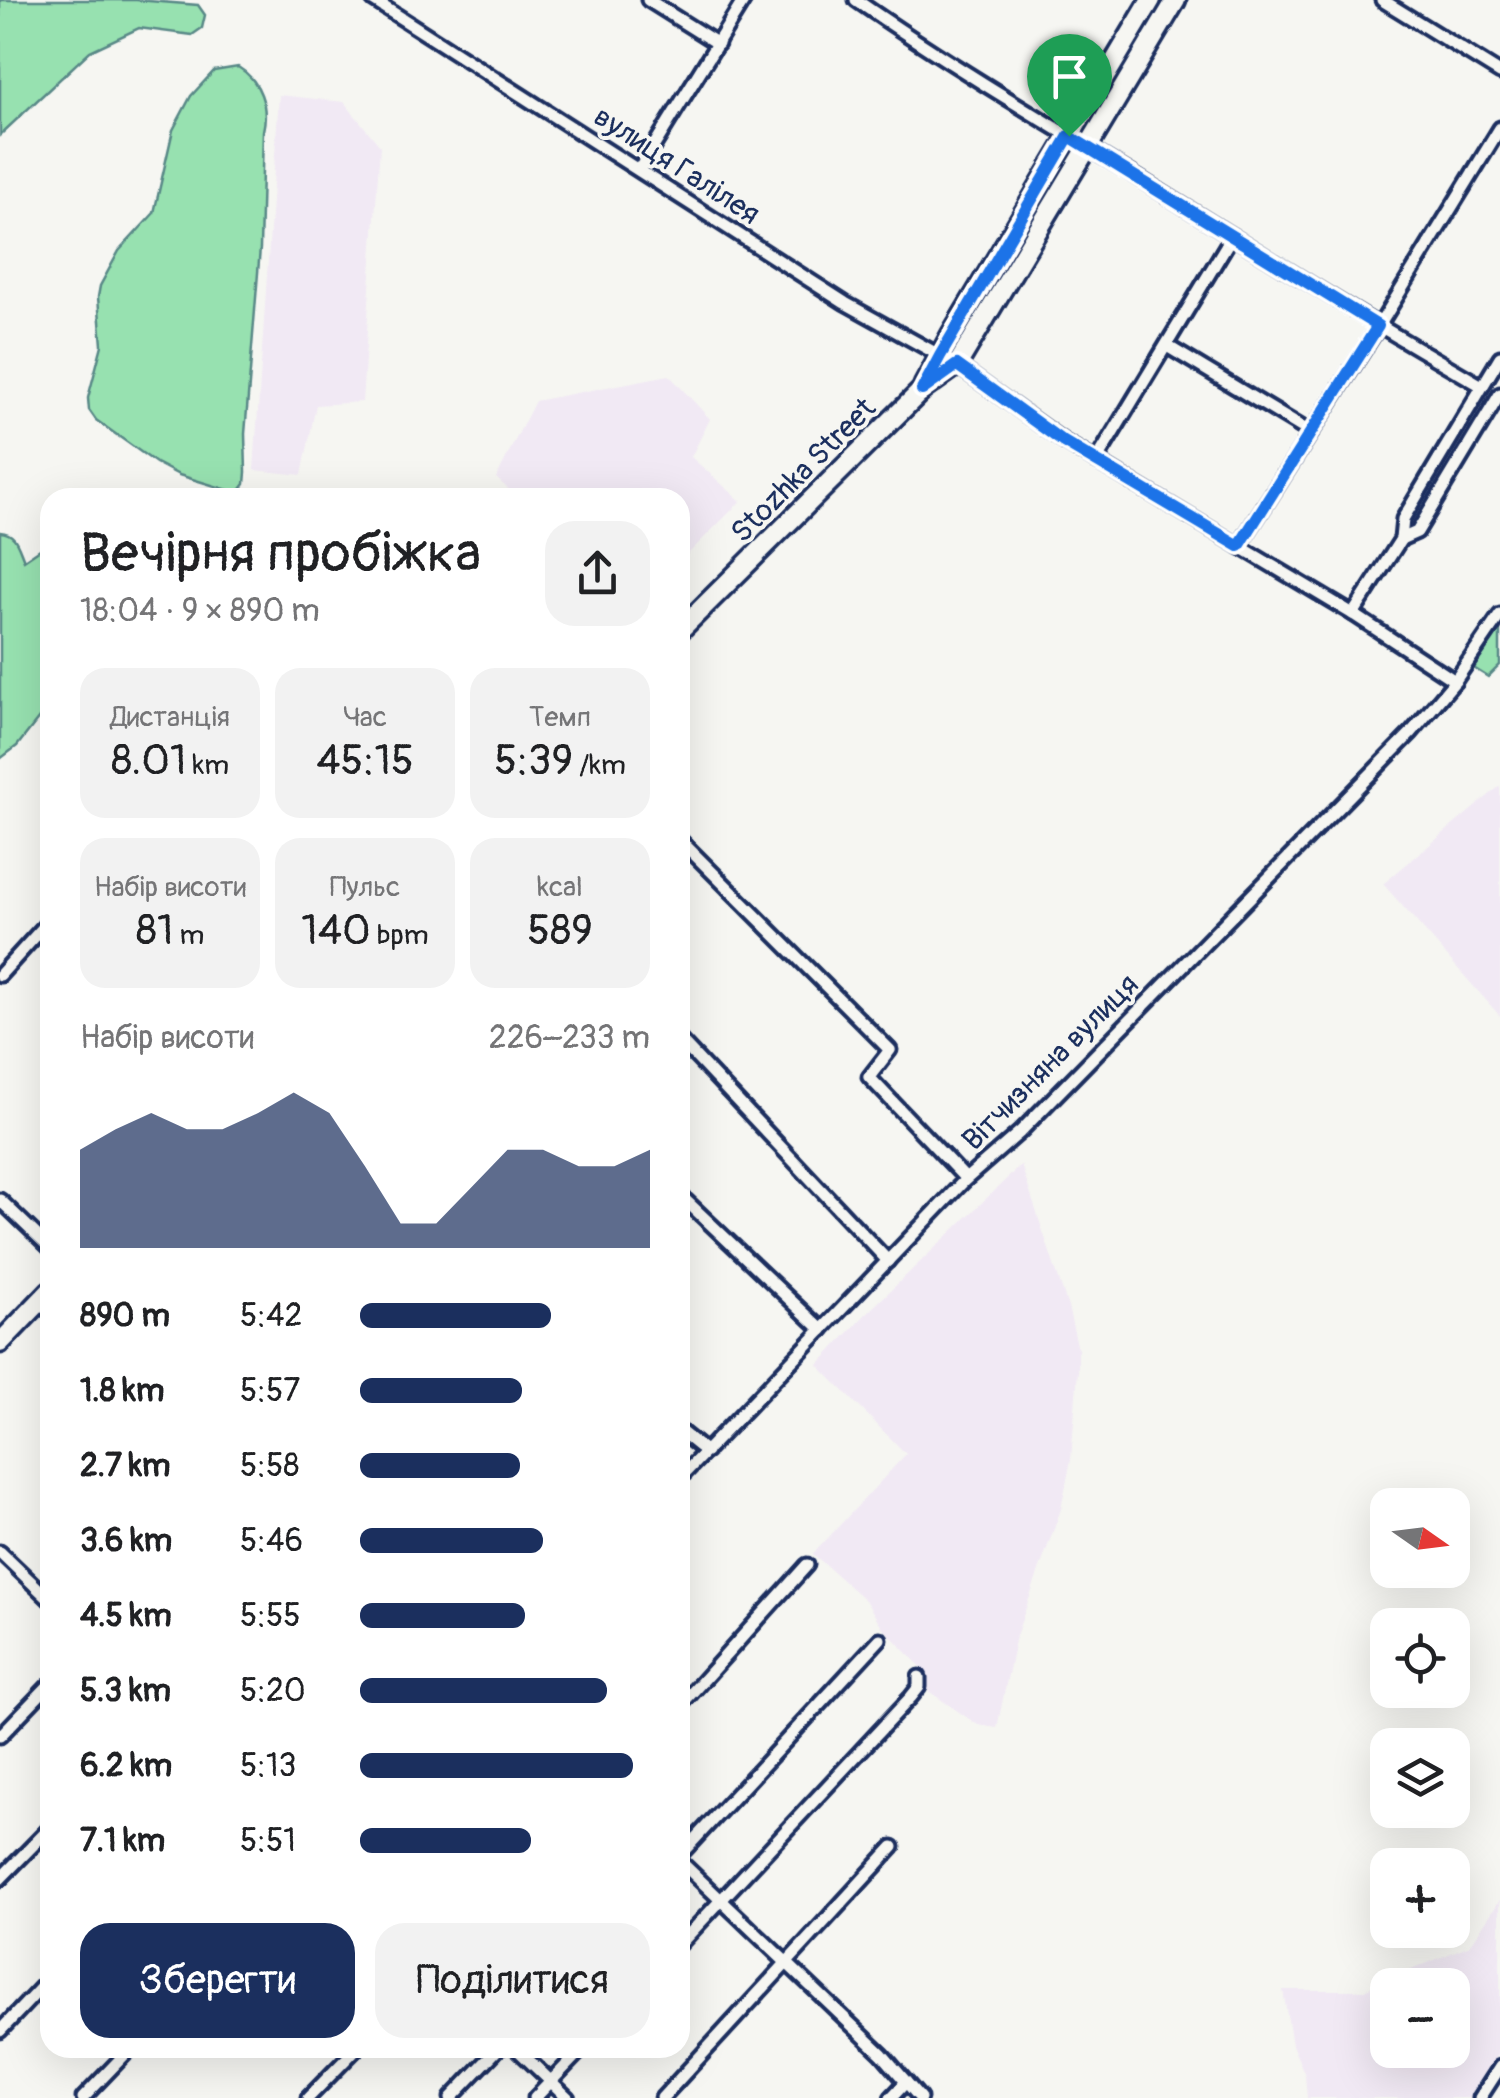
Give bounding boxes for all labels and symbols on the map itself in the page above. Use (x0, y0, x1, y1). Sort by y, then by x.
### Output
pin (1027, 34, 1112, 137)
street label: вулиця Галілея (587, 98, 767, 233)
street label: Stozhka Street (723, 390, 884, 551)
street label: Вітчизняна вулиця (954, 966, 1146, 1158)
north arrow (1370, 1488, 1470, 1588)

